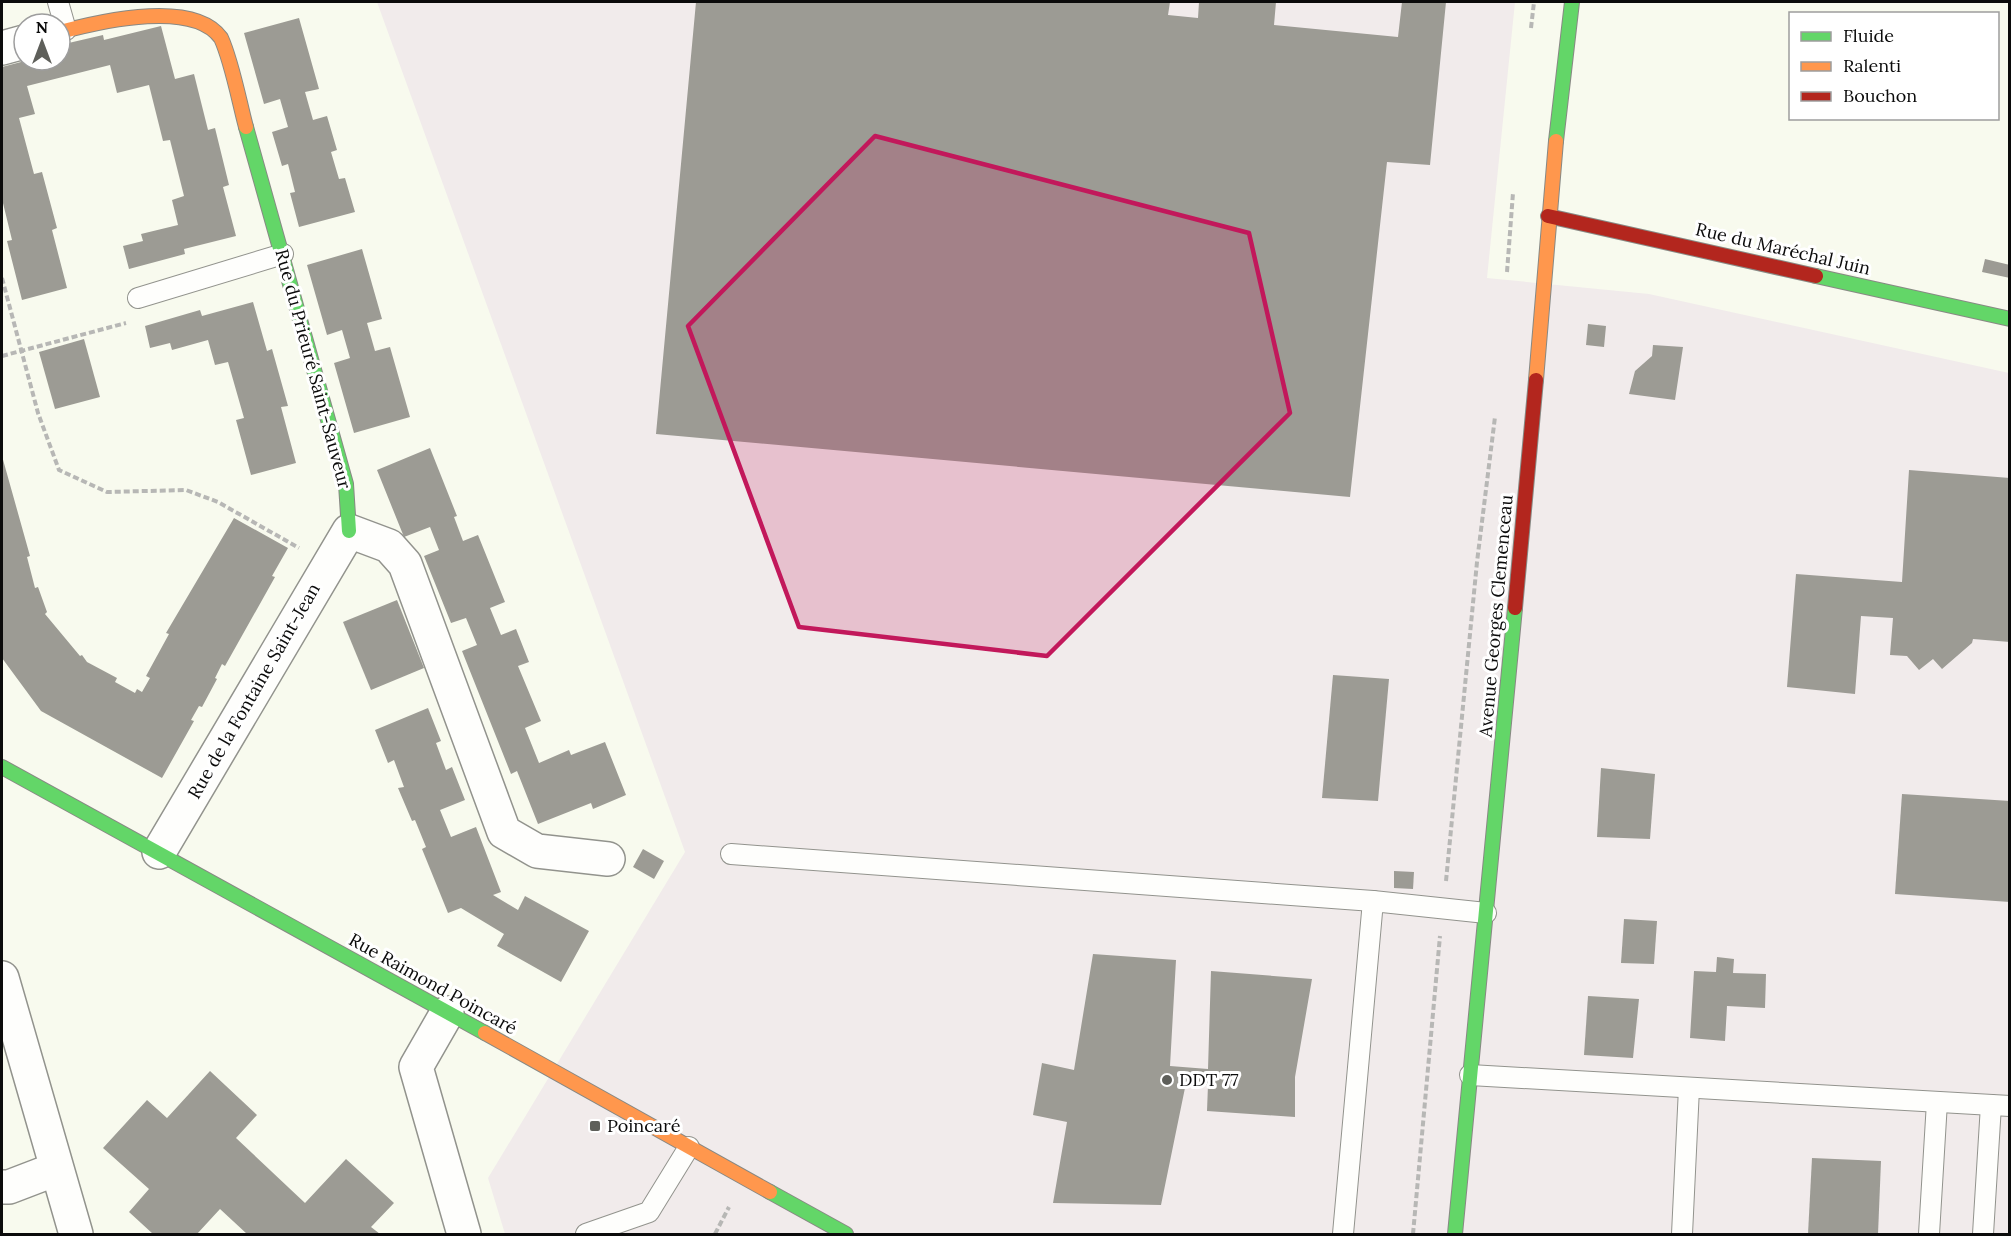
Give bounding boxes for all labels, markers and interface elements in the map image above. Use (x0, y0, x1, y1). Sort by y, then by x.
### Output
north arrow (12, 12, 72, 72)
legend (1789, 12, 1999, 120)
text: N (36, 17, 48, 37)
text: Fluide (1843, 24, 1894, 47)
text: Ralenti (1843, 54, 1901, 77)
text: Bouchon (1843, 84, 1917, 107)
street label: Rue du Maréchal Juin (1693, 217, 1873, 280)
street label: Rue du Prieuré Saint-Sauveur (270, 246, 357, 492)
street label: Avenue Georges Clemenceau (1473, 494, 1518, 739)
street label: Rue de la Fontaine Saint-Jean (182, 579, 325, 803)
street label: Rue Raimond Poincaré (345, 928, 522, 1039)
place label: DDT 77 (1179, 1068, 1239, 1091)
marker: DDT 77 (1160, 1073, 1174, 1087)
place label: Poincaré (607, 1114, 681, 1137)
marker: Poincaré (588, 1119, 602, 1133)

